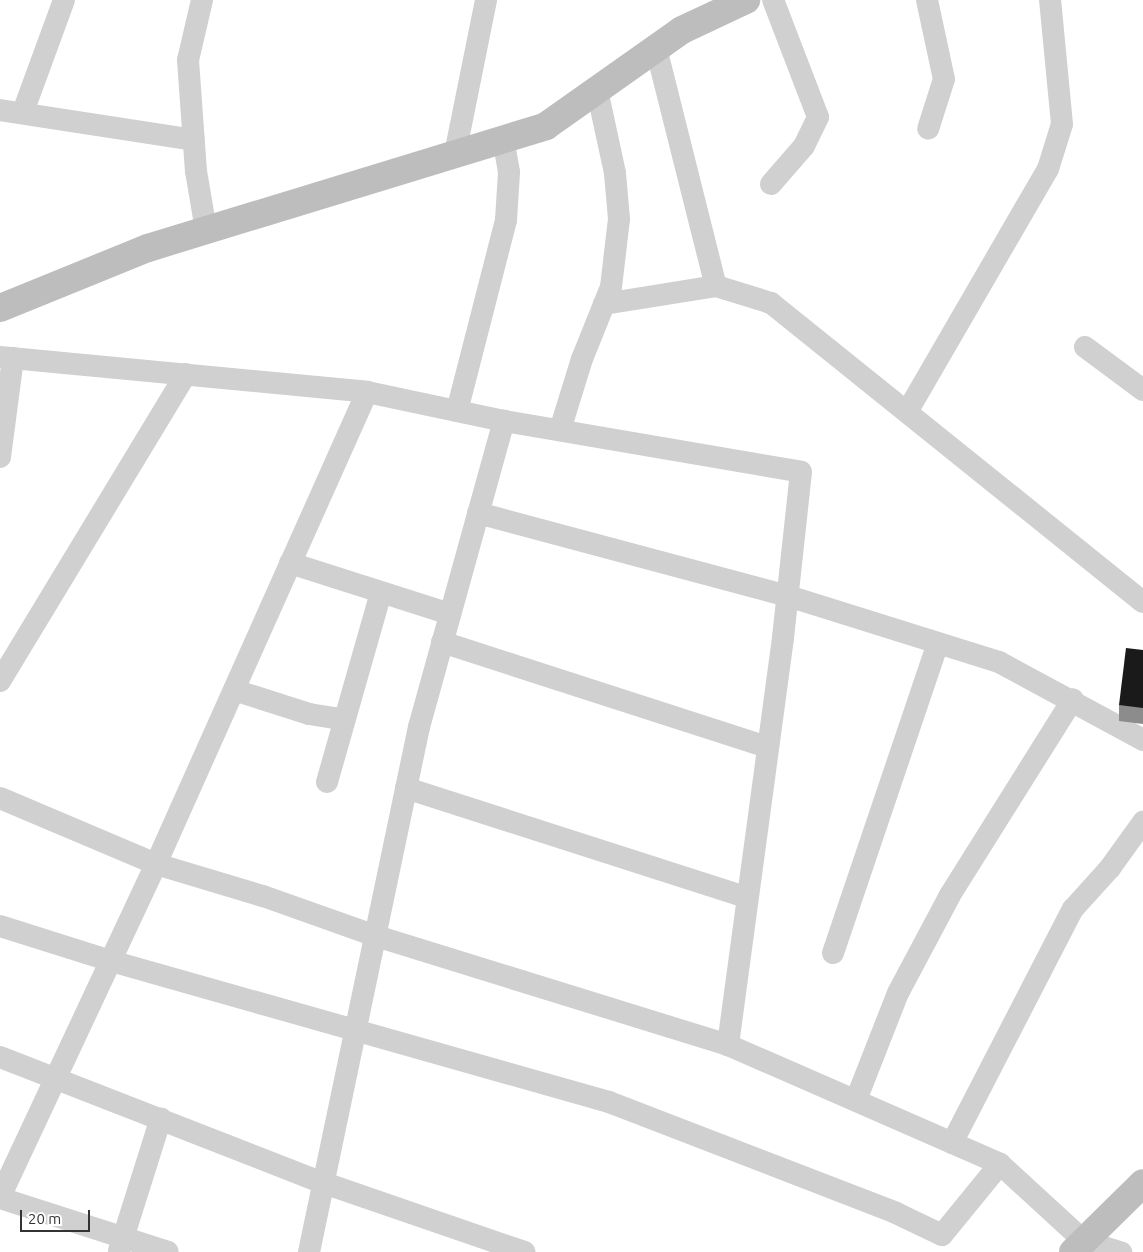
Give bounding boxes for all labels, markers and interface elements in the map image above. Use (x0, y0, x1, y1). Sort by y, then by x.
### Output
scale bar (22, 1200, 92, 1232)
text: 20 m (28, 1210, 61, 1227)

